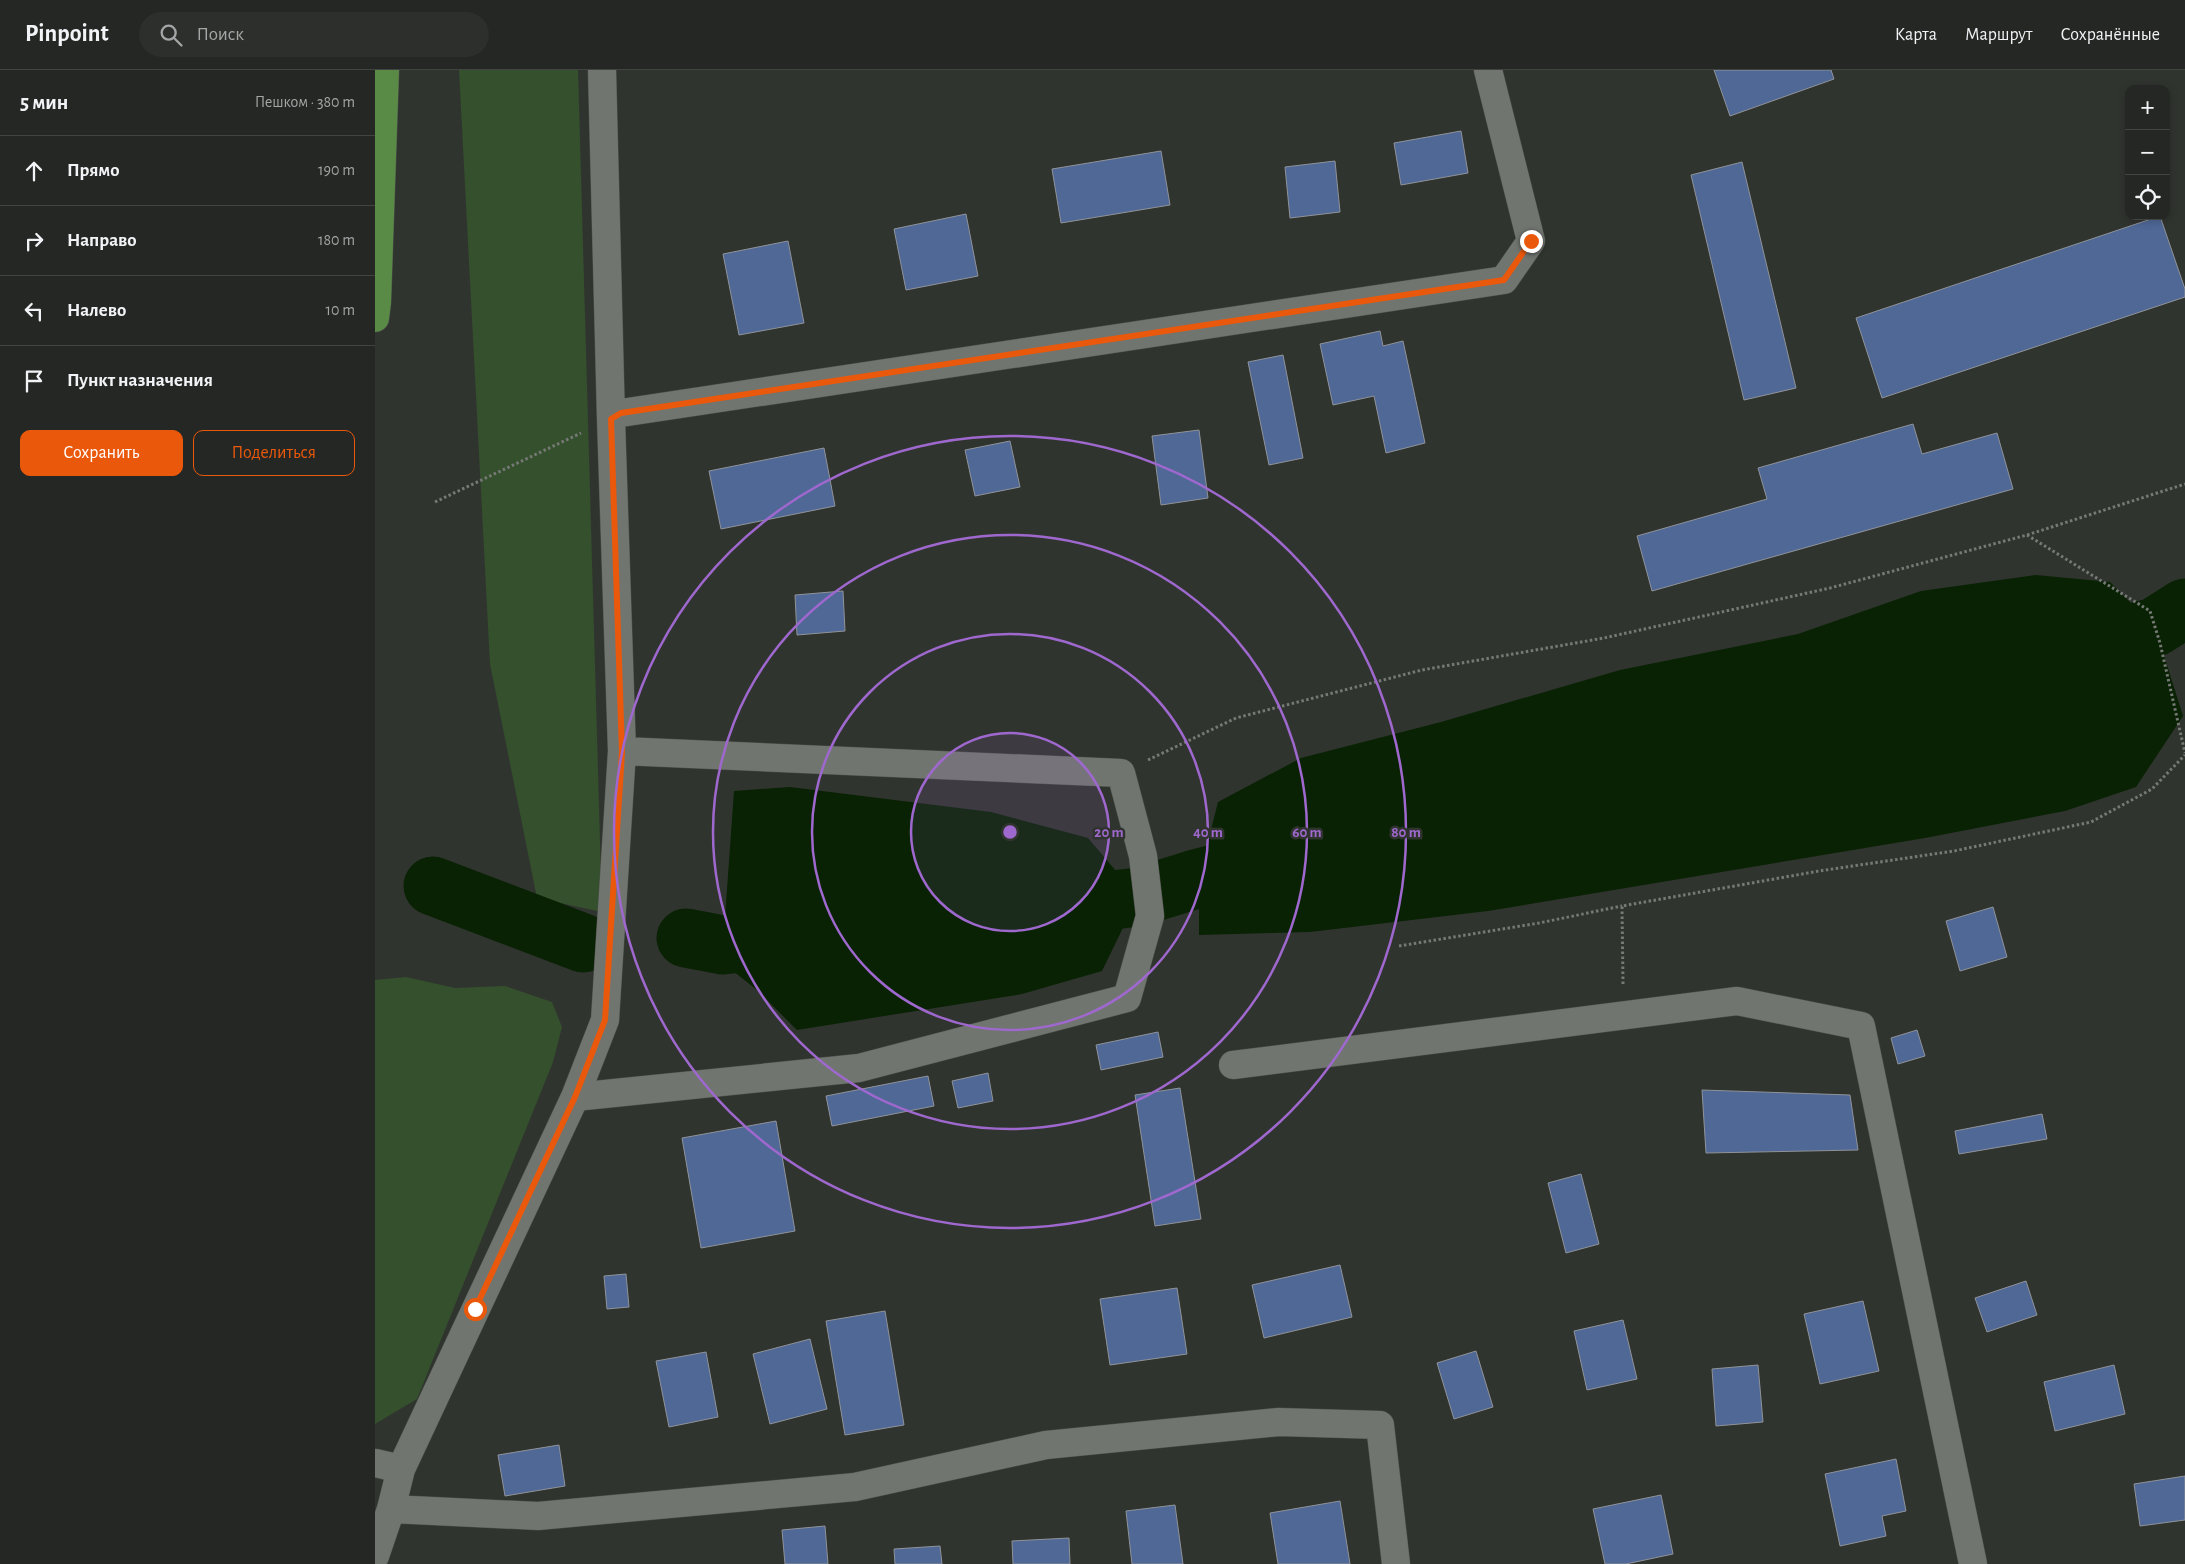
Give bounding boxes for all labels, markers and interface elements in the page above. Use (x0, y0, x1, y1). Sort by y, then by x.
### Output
search box (139, 12, 489, 57)
icon: search (157, 21, 185, 49)
text: Pinpoint (25, 22, 109, 46)
text: Поиск (197, 25, 244, 44)
text: Карта (1895, 26, 1937, 44)
text: Маршрут (1965, 26, 2033, 44)
text: Сохранённые (2061, 26, 2160, 44)
map controls (2125, 85, 2170, 220)
button: + (2125, 85, 2170, 130)
text: 5 мин (20, 92, 68, 113)
text: Пешком · 380 m (255, 94, 355, 110)
button: − (2125, 130, 2170, 175)
icon: ahead (20, 157, 48, 185)
text: Прямо (67, 161, 120, 180)
text: 190 m (318, 162, 355, 178)
button: locate (2125, 175, 2170, 220)
icon: right (20, 227, 48, 255)
route end (1520, 230, 1543, 253)
text: Направо (67, 231, 137, 250)
text: 180 m (318, 232, 355, 248)
icon: left (20, 297, 48, 325)
text: Налево (67, 301, 126, 320)
text: 10 m (326, 302, 355, 318)
icon: arrive (20, 367, 48, 395)
text: Пункт назначения (67, 371, 213, 390)
button: Сохранить (20, 430, 183, 476)
button: Поделиться (193, 430, 355, 476)
centre of rings (1001, 823, 1019, 841)
text: 20 m (1094, 825, 1124, 840)
text: 40 m (1193, 825, 1223, 840)
text: 60 m (1292, 825, 1322, 840)
text: 80 m (1391, 825, 1421, 840)
route start (464, 1298, 487, 1321)

